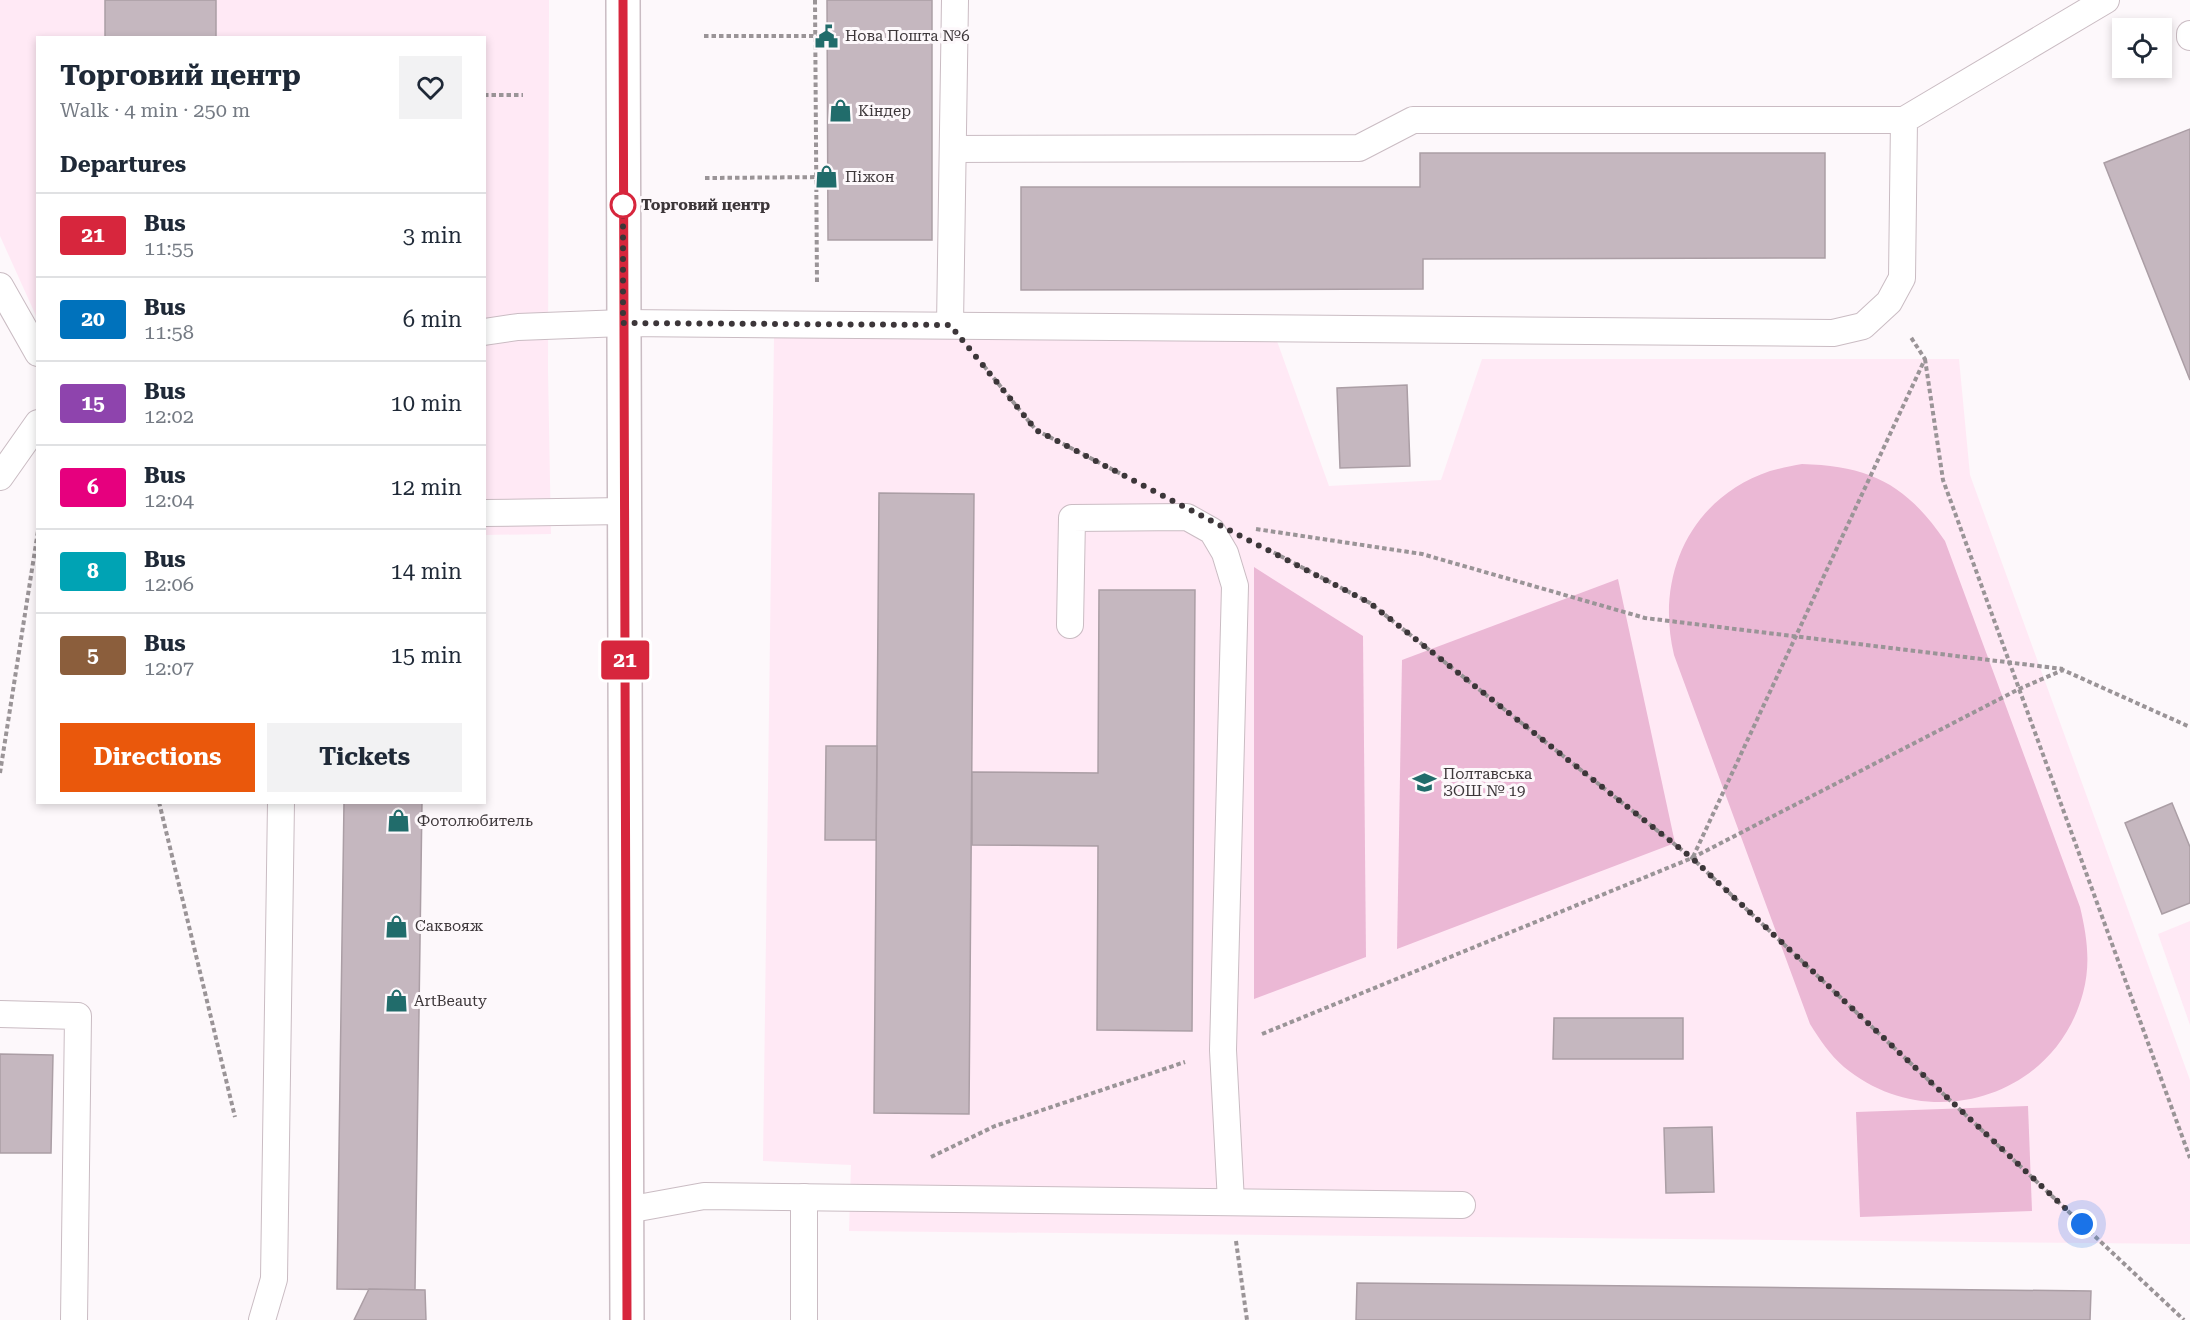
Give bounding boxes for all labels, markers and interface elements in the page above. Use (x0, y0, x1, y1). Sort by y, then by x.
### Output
map controls (2112, 18, 2172, 78)
button: locate (2112, 18, 2172, 78)
public building icon: Нова Пошта №6 (814, 23, 840, 49)
place label: Нова Пошта №6 (845, 27, 970, 45)
button: heart (399, 56, 462, 119)
text: Торговий центр (60, 59, 301, 92)
text: Walk · 4 min · 250 m (60, 98, 250, 122)
shop icon: Кіндер (827, 98, 853, 124)
place label: Кіндер (858, 102, 911, 120)
text: Departures (60, 152, 186, 177)
shop icon: Піжон (814, 164, 840, 190)
place label: Піжон (845, 168, 895, 186)
marker: Торговий центр (610, 192, 636, 218)
place label: Торговий центр (641, 196, 770, 214)
text: Bus (144, 211, 186, 236)
text: 21 (81, 223, 105, 247)
text: 3 min (403, 223, 462, 248)
text: 11:55 (144, 236, 194, 260)
text: Bus (144, 295, 186, 320)
text: 20 (81, 307, 105, 331)
text: 6 min (403, 307, 462, 332)
text: 11:58 (144, 320, 194, 344)
text: Bus (144, 379, 186, 404)
text: 15 (81, 391, 105, 415)
text: 10 min (391, 391, 462, 416)
text: 12:02 (144, 404, 194, 428)
text: Bus (144, 463, 186, 488)
text: 6 (87, 475, 99, 499)
text: 12 min (391, 475, 462, 500)
text: 12:04 (144, 488, 194, 512)
text: Bus (144, 547, 186, 572)
text: 8 (87, 559, 99, 583)
text: 14 min (391, 559, 462, 584)
text: 12:06 (144, 572, 194, 596)
text: Bus (144, 631, 186, 656)
line badge: 21 (598, 640, 652, 680)
text: 5 (87, 643, 99, 667)
text: 15 min (391, 643, 462, 668)
text: 21 (613, 648, 637, 672)
text: 12:07 (144, 656, 194, 680)
button: Directions (60, 723, 255, 792)
button: Tickets (267, 723, 462, 792)
place label: Полтавська ЗОШ № 19 (1443, 765, 1532, 800)
school or university icon: Полтавська ЗОШ № 19 (1412, 770, 1438, 796)
shop icon: Фотолюбитель (386, 808, 412, 834)
place label: Фотолюбитель (417, 812, 533, 830)
shop icon: Саквояж (384, 913, 410, 939)
place label: Саквояж (415, 917, 484, 935)
shop icon: ArtBeauty (383, 988, 409, 1014)
place label: ArtBeauty (414, 992, 487, 1010)
your location (2067, 1209, 2097, 1239)

